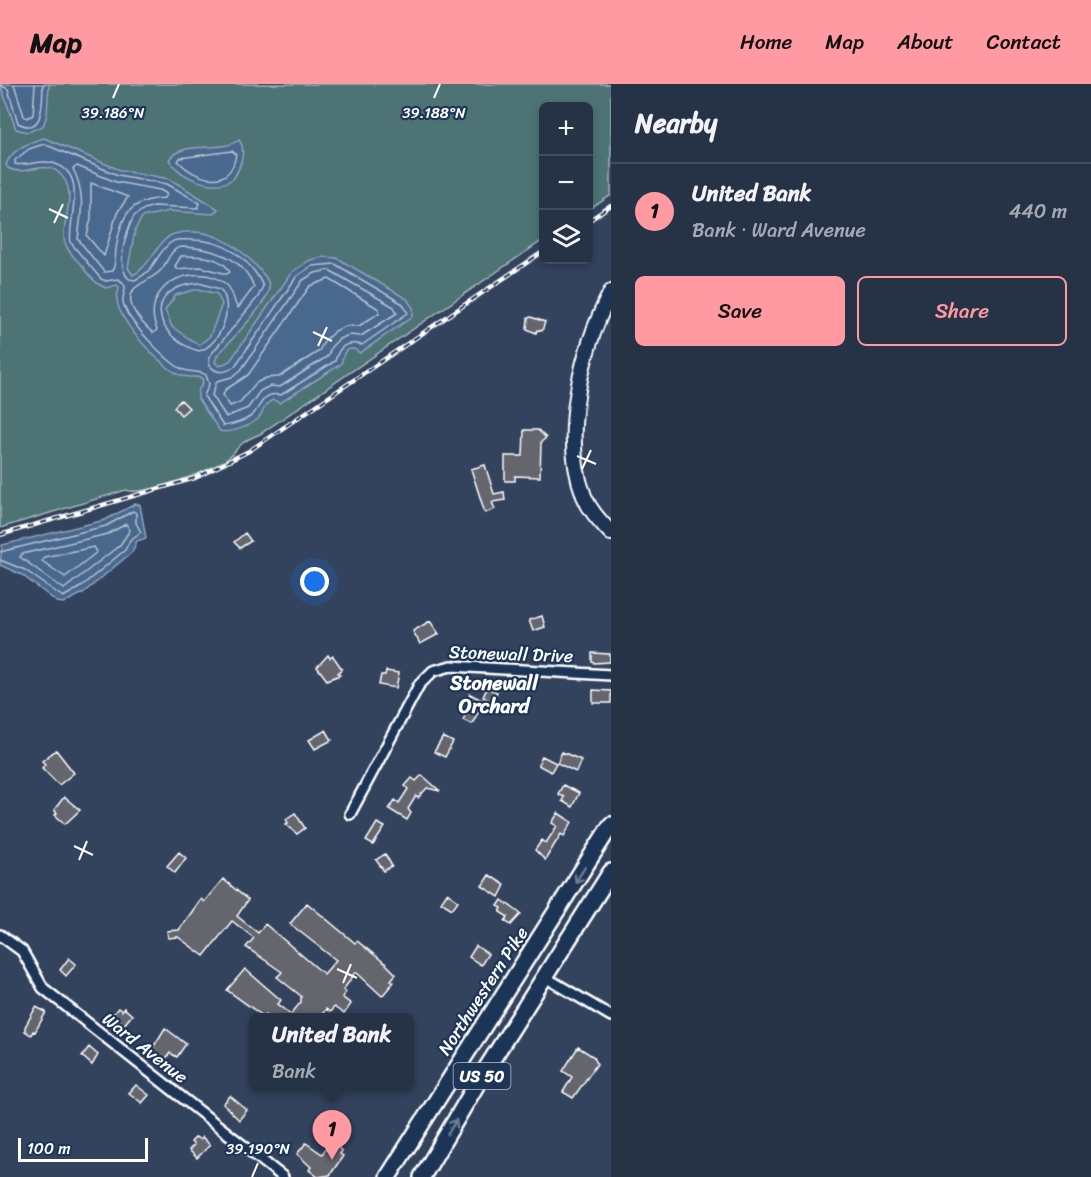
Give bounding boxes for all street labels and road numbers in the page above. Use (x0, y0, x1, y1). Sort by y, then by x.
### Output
street label: Stonewall Drive (448, 636, 574, 672)
street label: Northwestern Pike (429, 920, 537, 1062)
street label: Ward Avenue (95, 1004, 195, 1092)
road number: US 50 (454, 1063, 510, 1089)

